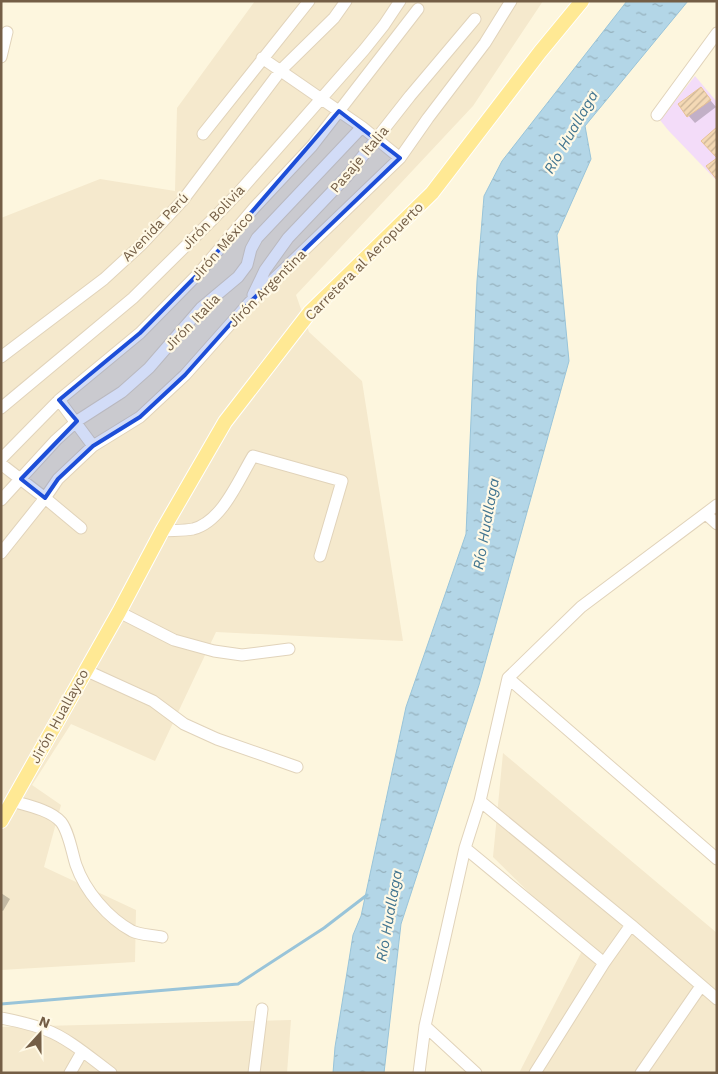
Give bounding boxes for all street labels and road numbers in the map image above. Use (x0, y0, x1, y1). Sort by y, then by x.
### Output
street label: Pasaje Italia (326, 122, 392, 196)
street label: Jirón Bolivia (178, 181, 248, 253)
street label: Avenida Perú (118, 190, 192, 264)
street label: Carretera al Aeropuerto (302, 199, 426, 323)
street label: Jirón México (188, 208, 256, 284)
street label: Jirón Argentina (225, 246, 309, 330)
street label: Jirón Italia (161, 290, 223, 354)
street label: Jirón Huallayco (27, 666, 91, 766)

